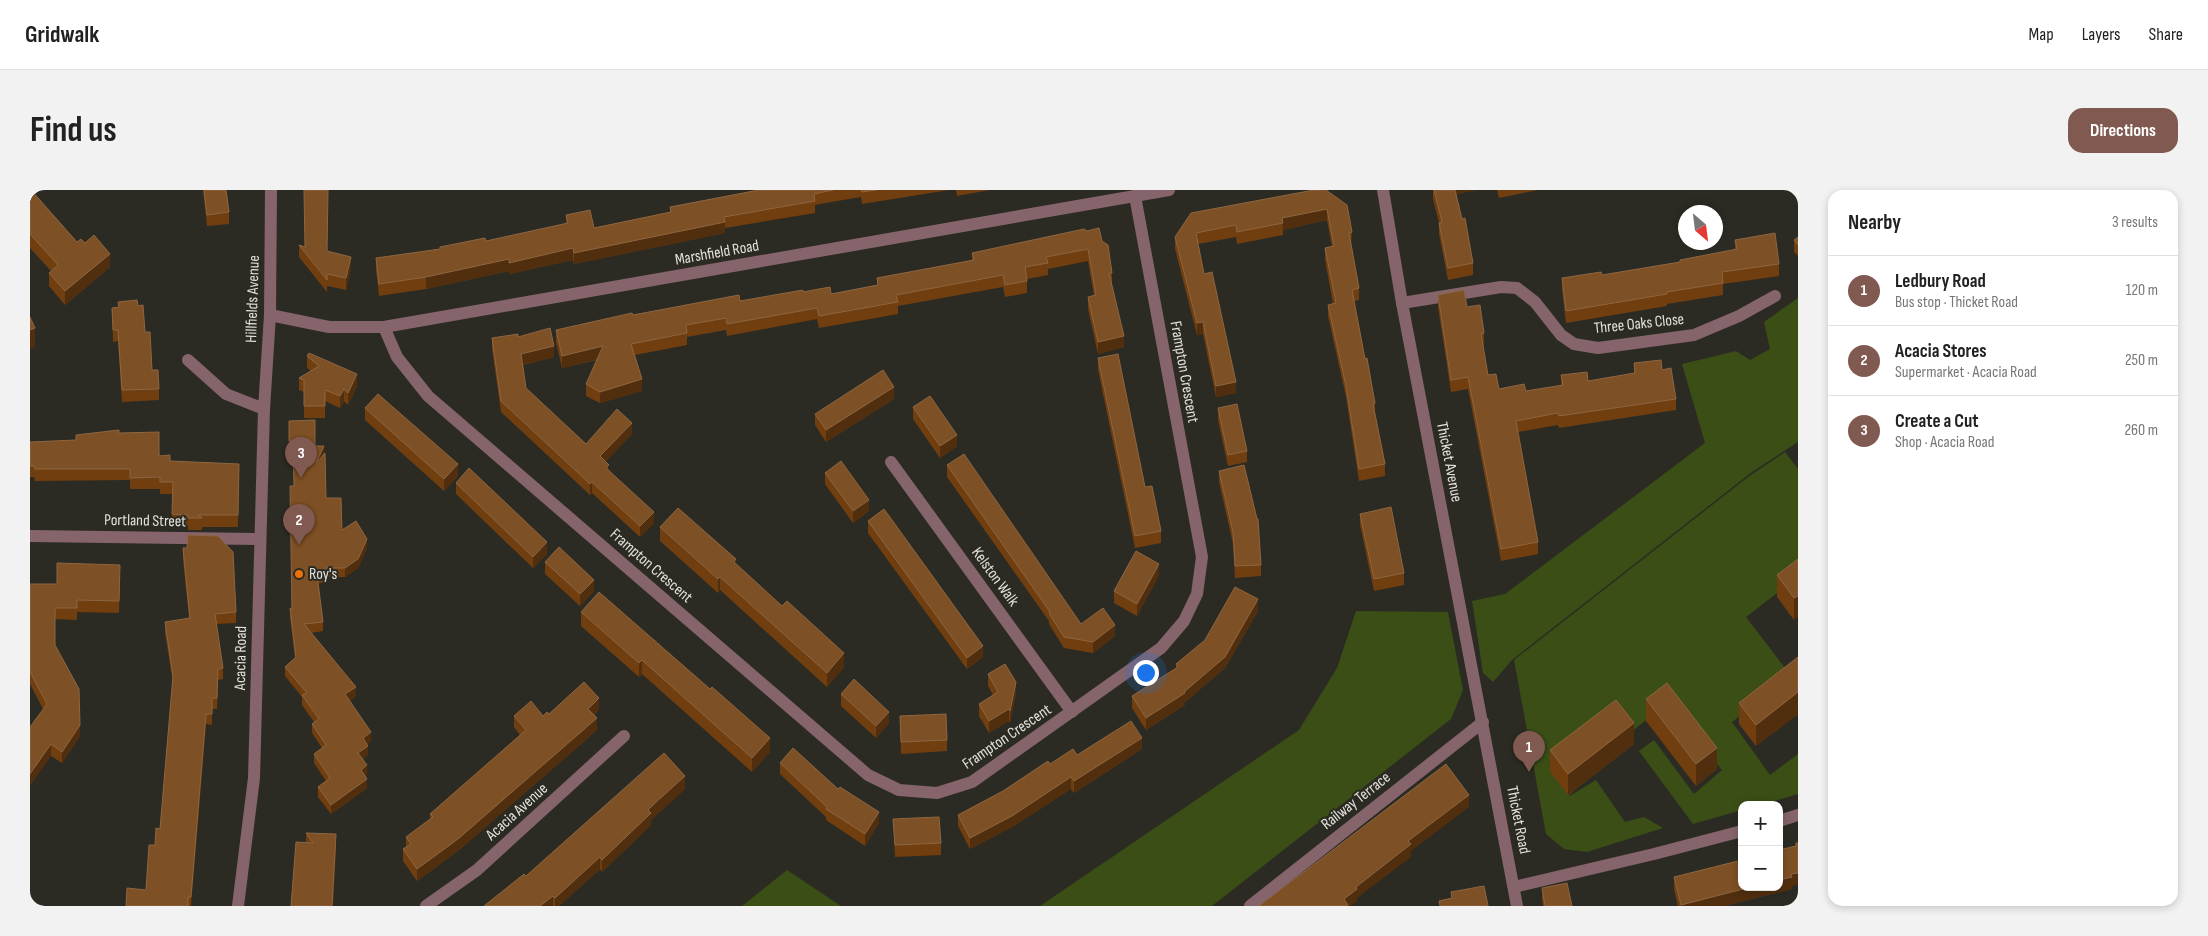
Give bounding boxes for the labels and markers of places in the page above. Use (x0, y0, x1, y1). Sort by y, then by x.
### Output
pin: 3 (285, 437, 317, 478)
pin: 2 (283, 504, 315, 545)
place label: Roy's (309, 565, 337, 584)
marker: Roy's (293, 568, 305, 580)
pin: 1 (1513, 731, 1545, 772)

